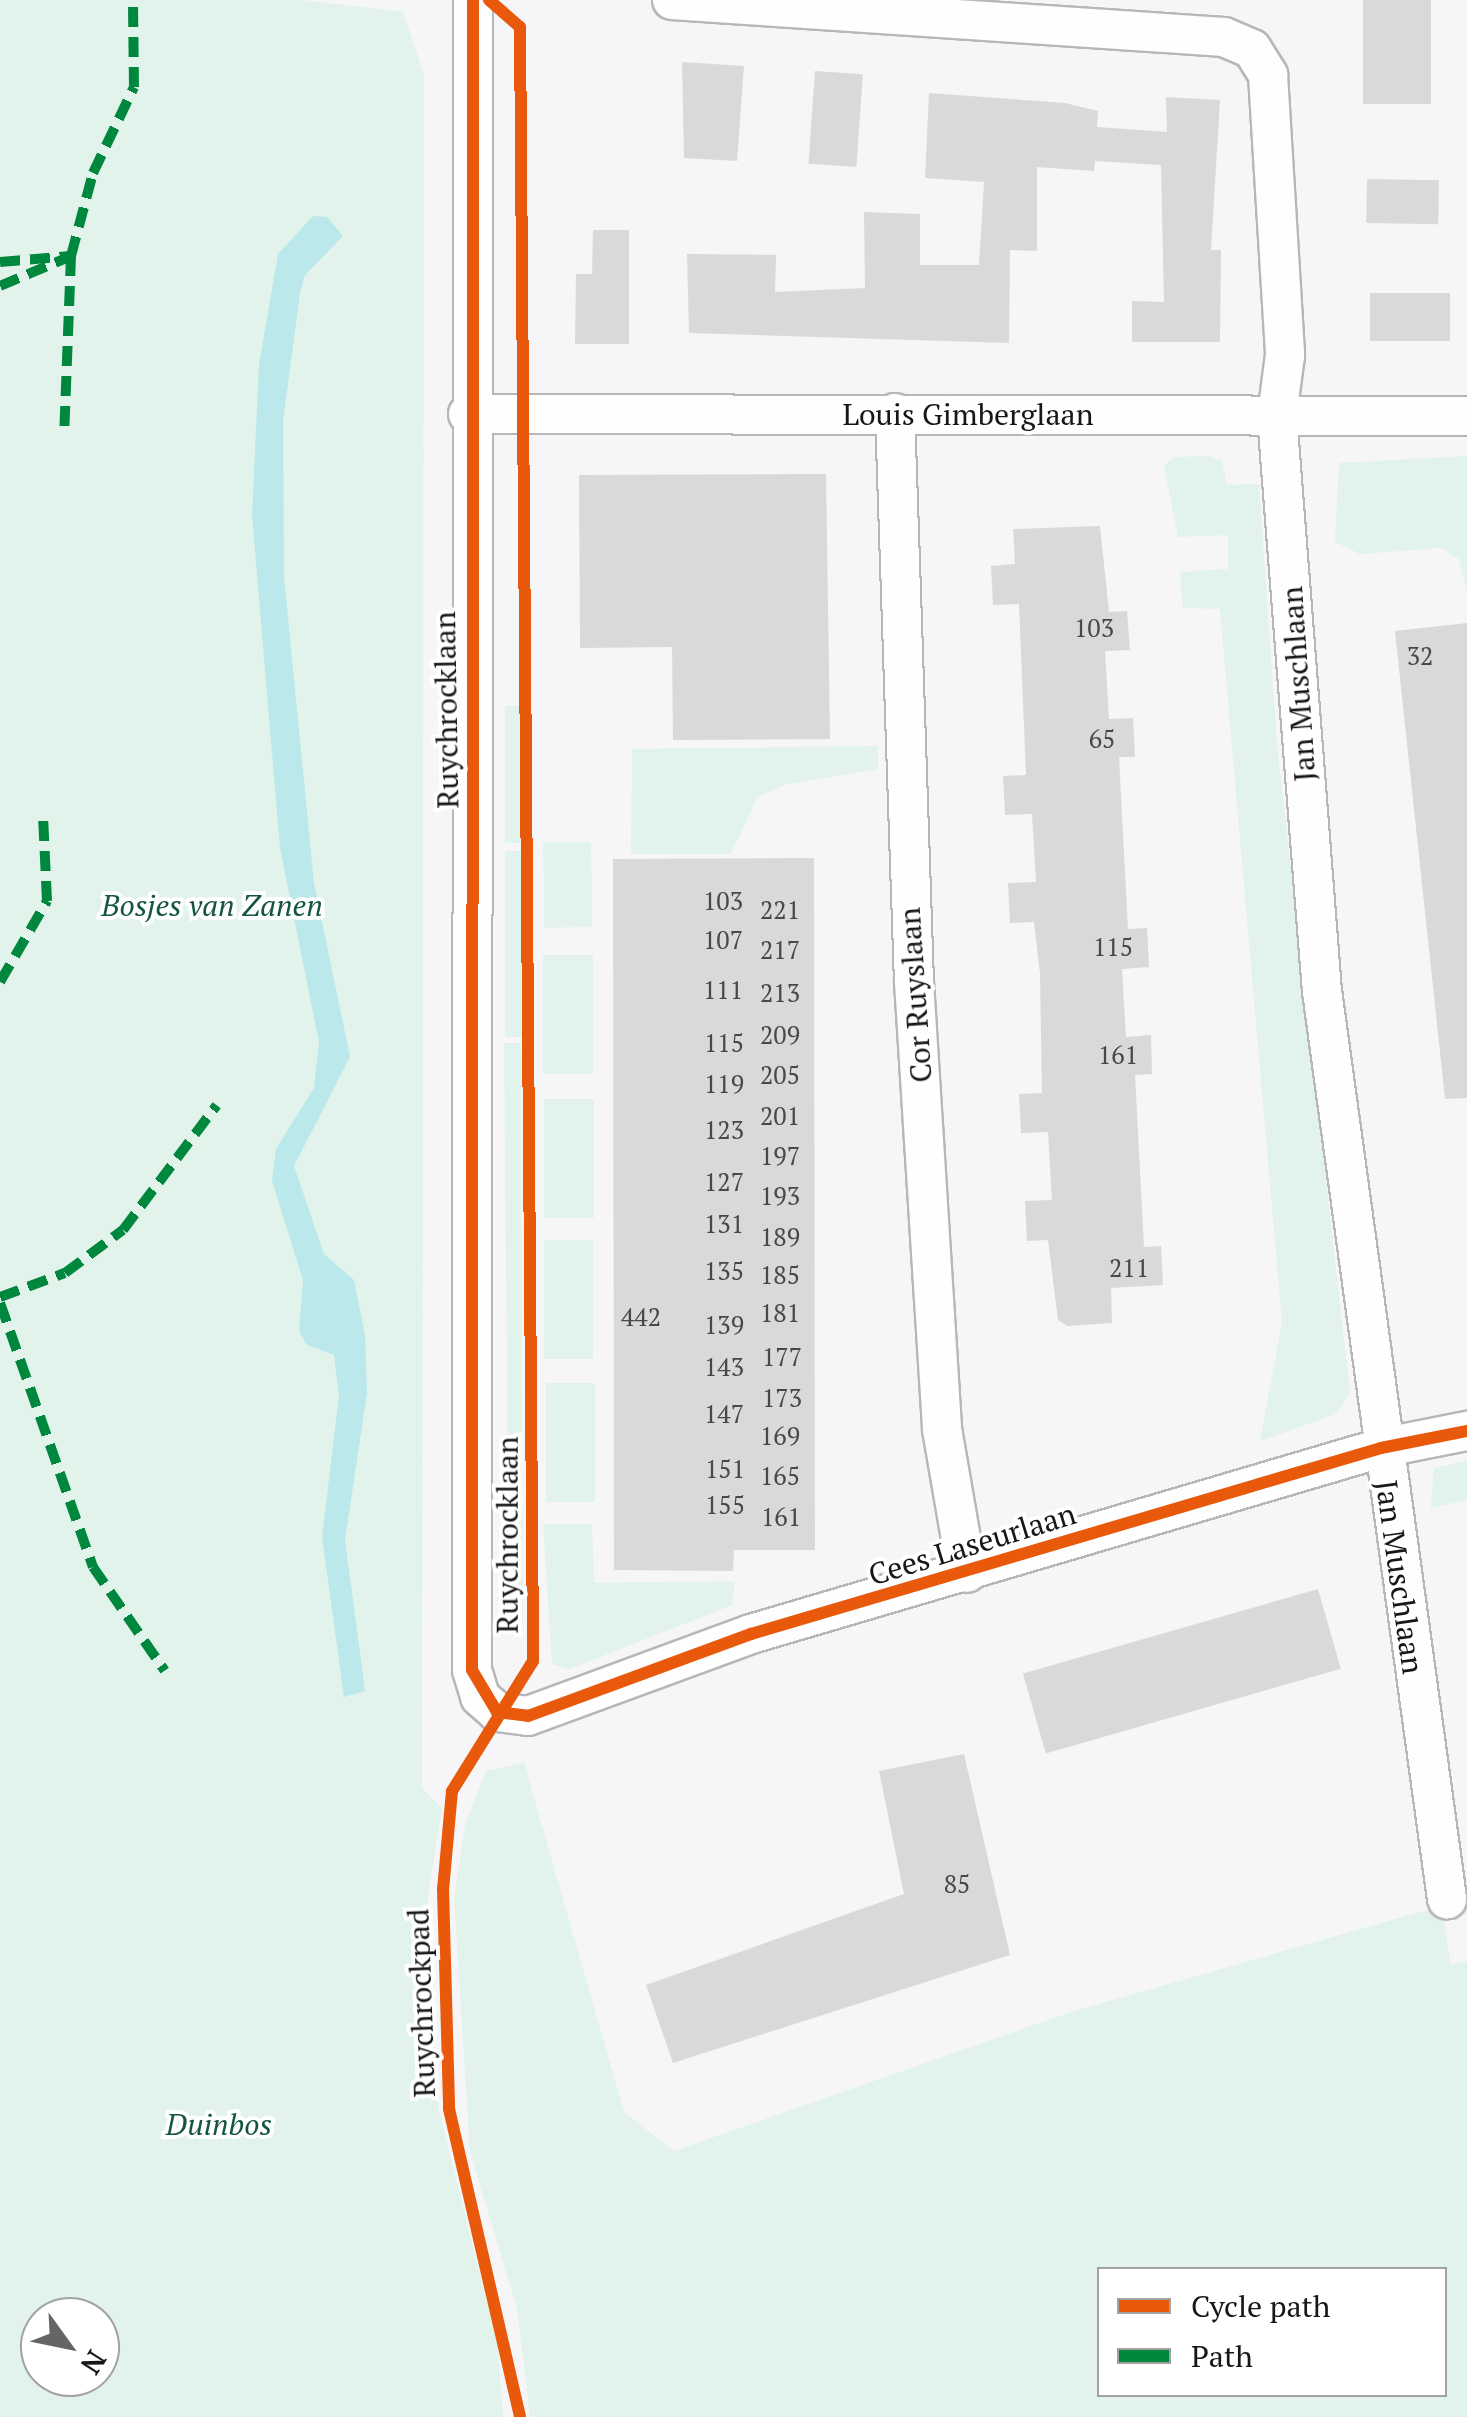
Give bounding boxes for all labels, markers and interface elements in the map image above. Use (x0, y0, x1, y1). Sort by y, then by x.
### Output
street label: Louis Gimberglaan (842, 396, 1094, 432)
street label: Jan Muschlaan (1273, 585, 1323, 783)
street label: Ruychrocklaan (426, 611, 466, 809)
house number: 103 (1074, 613, 1114, 643)
house number: 32 (1407, 641, 1433, 671)
house number: 65 (1089, 724, 1115, 754)
house number: 103 (703, 886, 743, 916)
park label: Bosjes van Zanen (101, 887, 323, 923)
house number: 221 (760, 895, 800, 925)
street label: Cor Ruyslaan (891, 906, 939, 1084)
house number: 107 (703, 925, 743, 955)
house number: 115 (1093, 932, 1133, 962)
house number: 217 (760, 935, 800, 965)
house number: 111 (703, 975, 743, 1005)
house number: 213 (760, 978, 800, 1008)
house number: 209 (760, 1020, 800, 1050)
house number: 115 (704, 1028, 744, 1058)
house number: 161 (1098, 1040, 1138, 1070)
house number: 205 (760, 1060, 800, 1090)
house number: 119 (704, 1069, 744, 1099)
house number: 201 (760, 1101, 800, 1131)
house number: 123 (704, 1115, 744, 1145)
house number: 197 (760, 1141, 800, 1171)
house number: 127 (704, 1167, 744, 1197)
house number: 193 (760, 1181, 800, 1211)
house number: 131 (704, 1209, 744, 1239)
house number: 189 (760, 1222, 800, 1252)
house number: 211 (1109, 1253, 1149, 1283)
house number: 135 (704, 1256, 744, 1286)
house number: 185 (760, 1260, 800, 1290)
house number: 181 (760, 1298, 800, 1328)
house number: 442 (621, 1302, 661, 1332)
house number: 139 (704, 1310, 744, 1340)
house number: 177 (762, 1342, 802, 1372)
house number: 143 (704, 1352, 744, 1382)
house number: 173 (762, 1383, 802, 1413)
house number: 147 (704, 1399, 744, 1429)
house number: 169 (760, 1421, 800, 1451)
street label: Ruychrocklaan (489, 1436, 525, 1634)
house number: 151 (705, 1454, 745, 1484)
house number: 165 (760, 1461, 800, 1491)
street label: Jan Muschlaan (1369, 1478, 1431, 1676)
house number: 155 (705, 1490, 745, 1520)
street label: Cees Laseurlaan (864, 1495, 1080, 1593)
house number: 161 (761, 1502, 801, 1532)
house number: 85 (944, 1869, 970, 1899)
street label: Ruychrockpad (400, 1908, 442, 2098)
park label: Duinbos (166, 2106, 272, 2142)
legend (1097, 2267, 1447, 2397)
text: Cycle path (1191, 2286, 1330, 2326)
north arrow (20, 2297, 120, 2397)
text: Path (1191, 2336, 1253, 2376)
text: N (73, 2344, 115, 2381)

